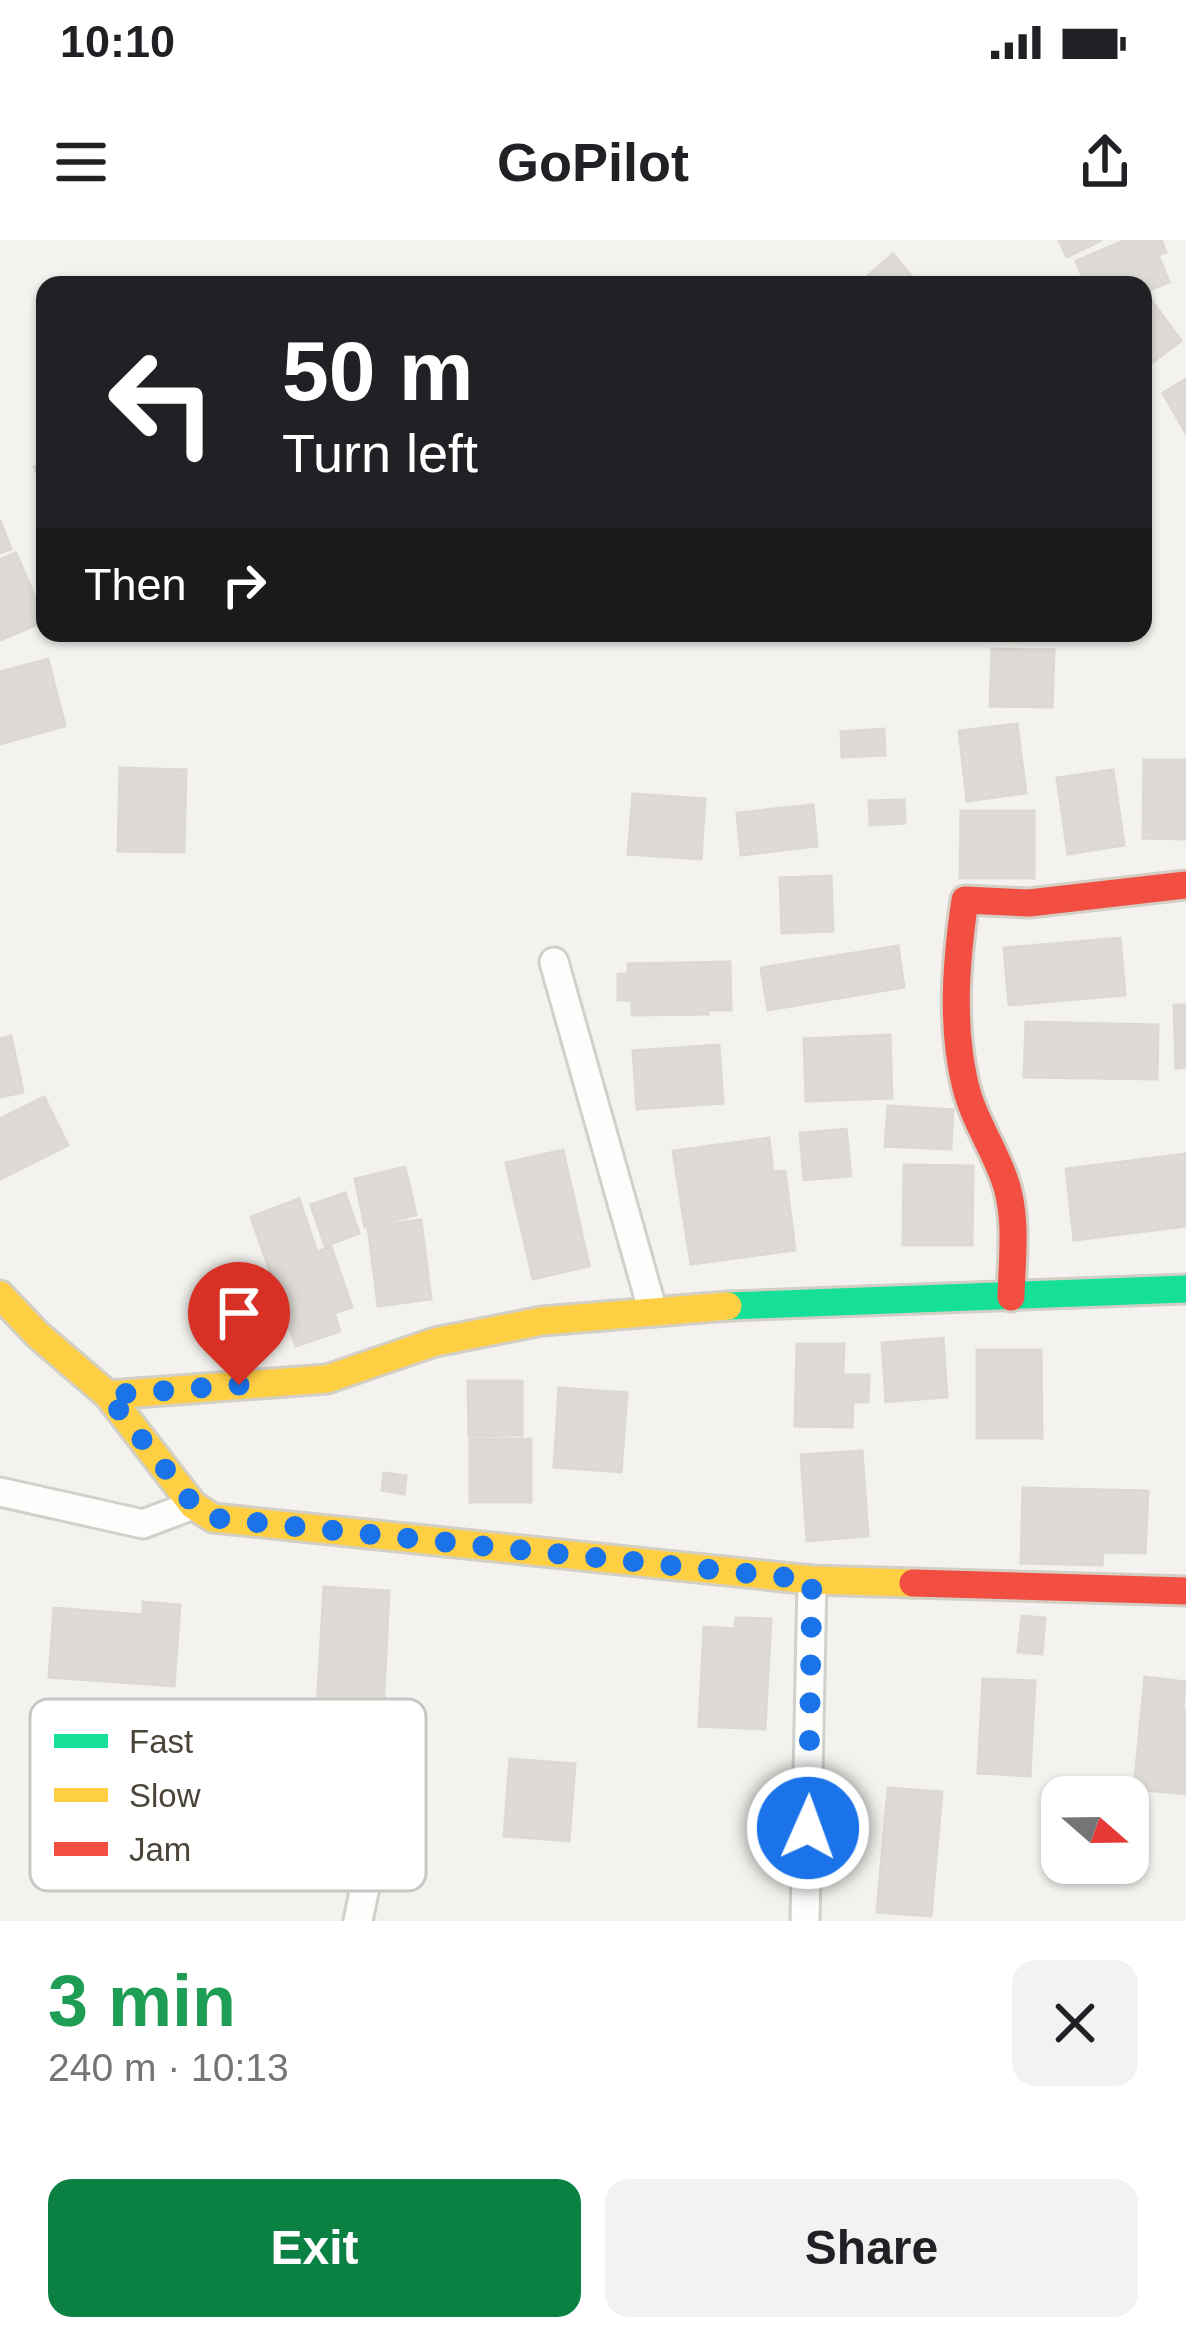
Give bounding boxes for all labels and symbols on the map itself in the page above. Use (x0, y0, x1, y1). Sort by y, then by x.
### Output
pin (188, 1262, 290, 1385)
legend (30, 1699, 426, 1891)
text: Fast (129, 1723, 193, 1760)
position arrow (745, 1765, 871, 1891)
north arrow (1041, 1776, 1149, 1884)
text: Slow (129, 1777, 201, 1814)
text: Jam (129, 1831, 191, 1868)

